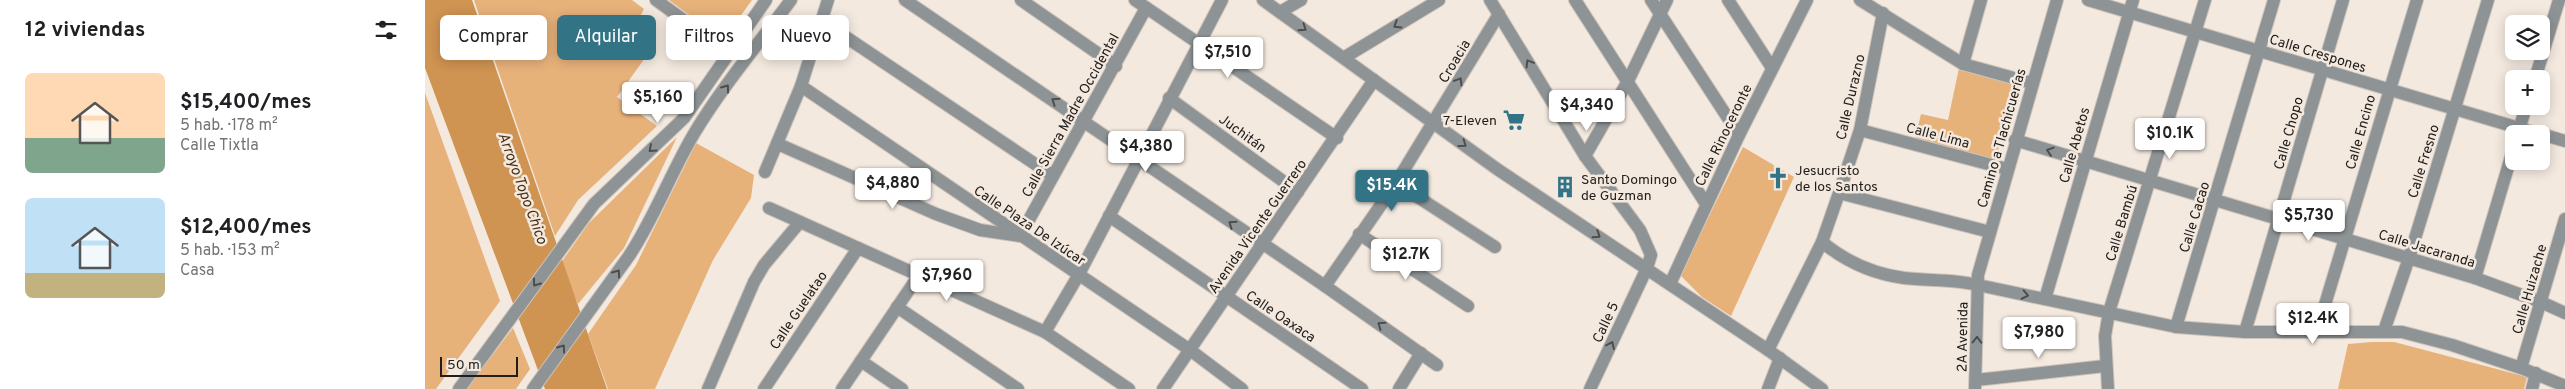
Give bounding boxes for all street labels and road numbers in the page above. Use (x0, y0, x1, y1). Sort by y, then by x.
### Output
street label: Calle Sierra Madre Occidental (1019, 31, 1124, 201)
street label: Calle Crespones (2267, 32, 2368, 77)
street label: Croacia (1436, 37, 1475, 87)
street label: Calle Durazno (1833, 53, 1870, 142)
street label: Camino a Tlachicuerías (1974, 67, 2031, 210)
street label: Calle Rinoceronte (1692, 82, 1756, 190)
street label: Calle Encino (2343, 93, 2380, 172)
street label: Calle Chopo (2271, 95, 2308, 172)
street label: Calle Abetos (2056, 105, 2094, 185)
street label: Juchitán (1215, 111, 1269, 157)
street label: Calle Lima (1904, 120, 1971, 153)
street label: Calle Fresno (2405, 122, 2444, 200)
street label: Avenida Vicente Guerrero (1205, 156, 1311, 297)
street label: Calle Cacao (2177, 180, 2214, 255)
street label: Calle Plaza De Izúcar (970, 183, 1089, 270)
street label: Calle Bambú (2103, 183, 2142, 264)
street label: Calle Jacaranda (2376, 227, 2477, 272)
street label: Calle Huizache (2509, 242, 2551, 337)
street label: Calle Guelatao (767, 268, 832, 353)
street label: Calle Oaxaca (1242, 288, 1318, 347)
street label: Calle 5 (1590, 299, 1623, 346)
street label: 2A Avenida (1954, 302, 1973, 372)

